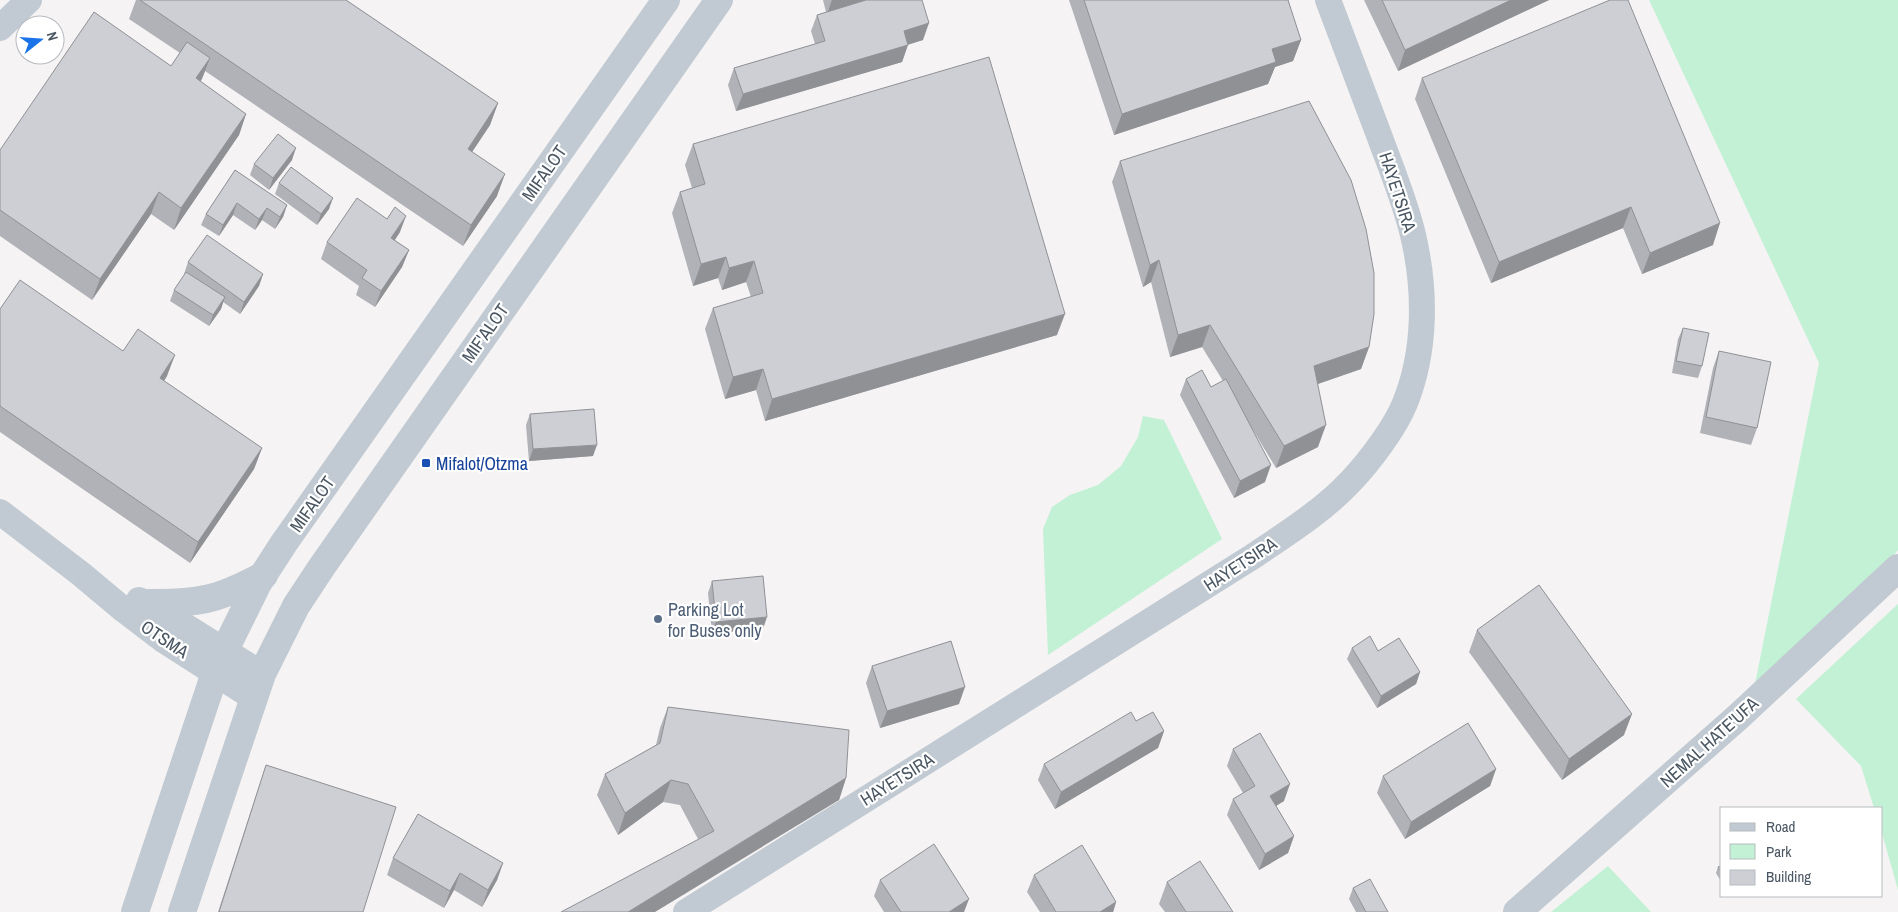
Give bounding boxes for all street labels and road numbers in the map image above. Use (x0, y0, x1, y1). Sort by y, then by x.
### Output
street label: MIFALOT (516, 140, 572, 206)
street label: HAYETSIRA (1373, 149, 1423, 235)
street label: MIF'ALOT (456, 298, 514, 368)
street label: MIFALOT (284, 471, 340, 537)
street label: HAYETSIRA (1199, 531, 1282, 597)
street label: OTSMA (136, 614, 194, 664)
street label: NEMAL HATE'UFA (1654, 691, 1764, 793)
street label: HAYETSIRA (855, 746, 939, 811)

